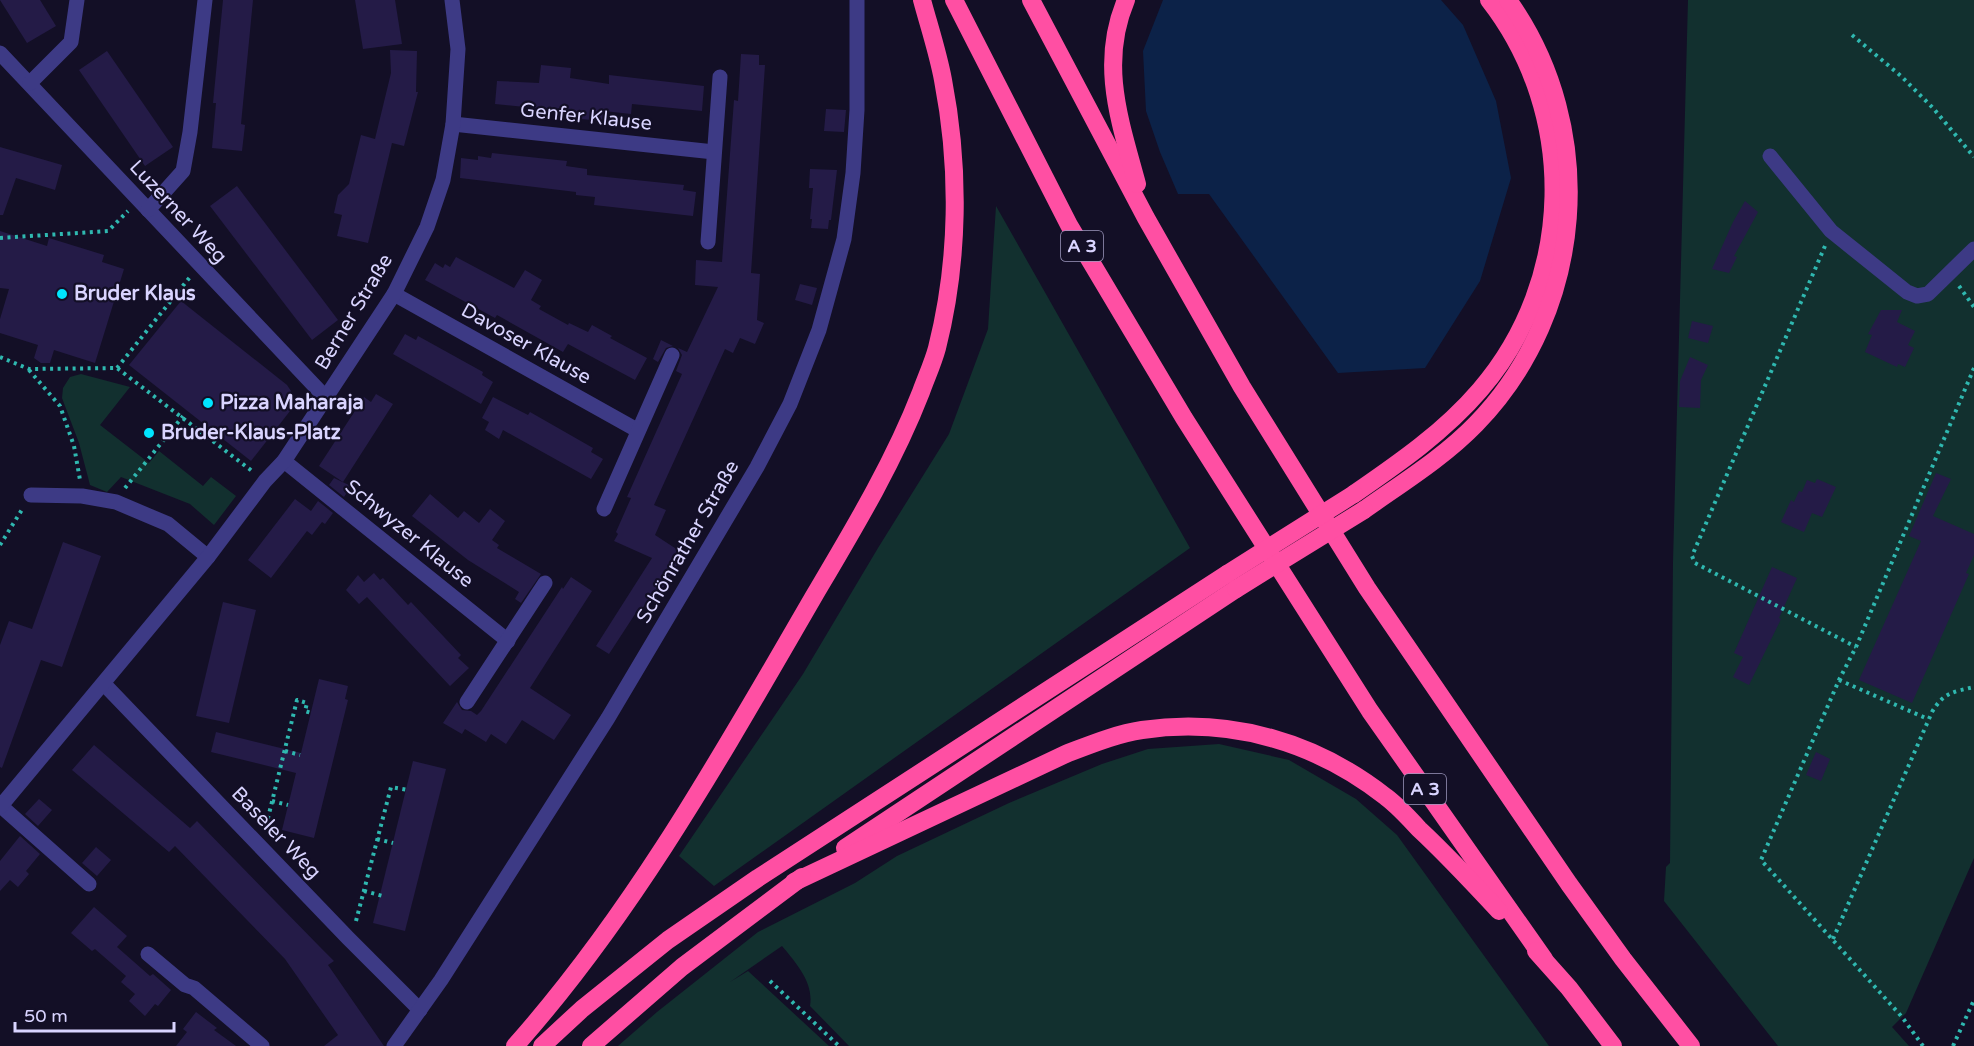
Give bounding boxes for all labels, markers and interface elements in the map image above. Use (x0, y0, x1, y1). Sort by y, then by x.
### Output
street label: Genfer Klause (519, 98, 653, 136)
street label: Luzerner Weg (124, 155, 232, 269)
road number: A 3 (1061, 231, 1103, 261)
street label: Berner Straße (310, 250, 398, 374)
place label: Bruder Klaus (74, 282, 196, 306)
marker: Bruder Klaus (55, 287, 69, 301)
street label: Davoser Klause (457, 298, 595, 390)
place label: Pizza Maharaja (220, 391, 364, 415)
marker: Pizza Maharaja (201, 396, 215, 410)
place label: Bruder-Klaus-Platz (161, 421, 341, 445)
marker: Bruder-Klaus-Platz (142, 426, 156, 440)
street label: Schönrather Straße (632, 456, 744, 628)
street label: Schwyzer Klause (340, 475, 478, 593)
road number: A 3 (1404, 774, 1446, 804)
street label: Baseler Weg (226, 782, 326, 884)
scale bar (15, 995, 174, 1033)
text: 50 m (24, 1005, 68, 1027)

